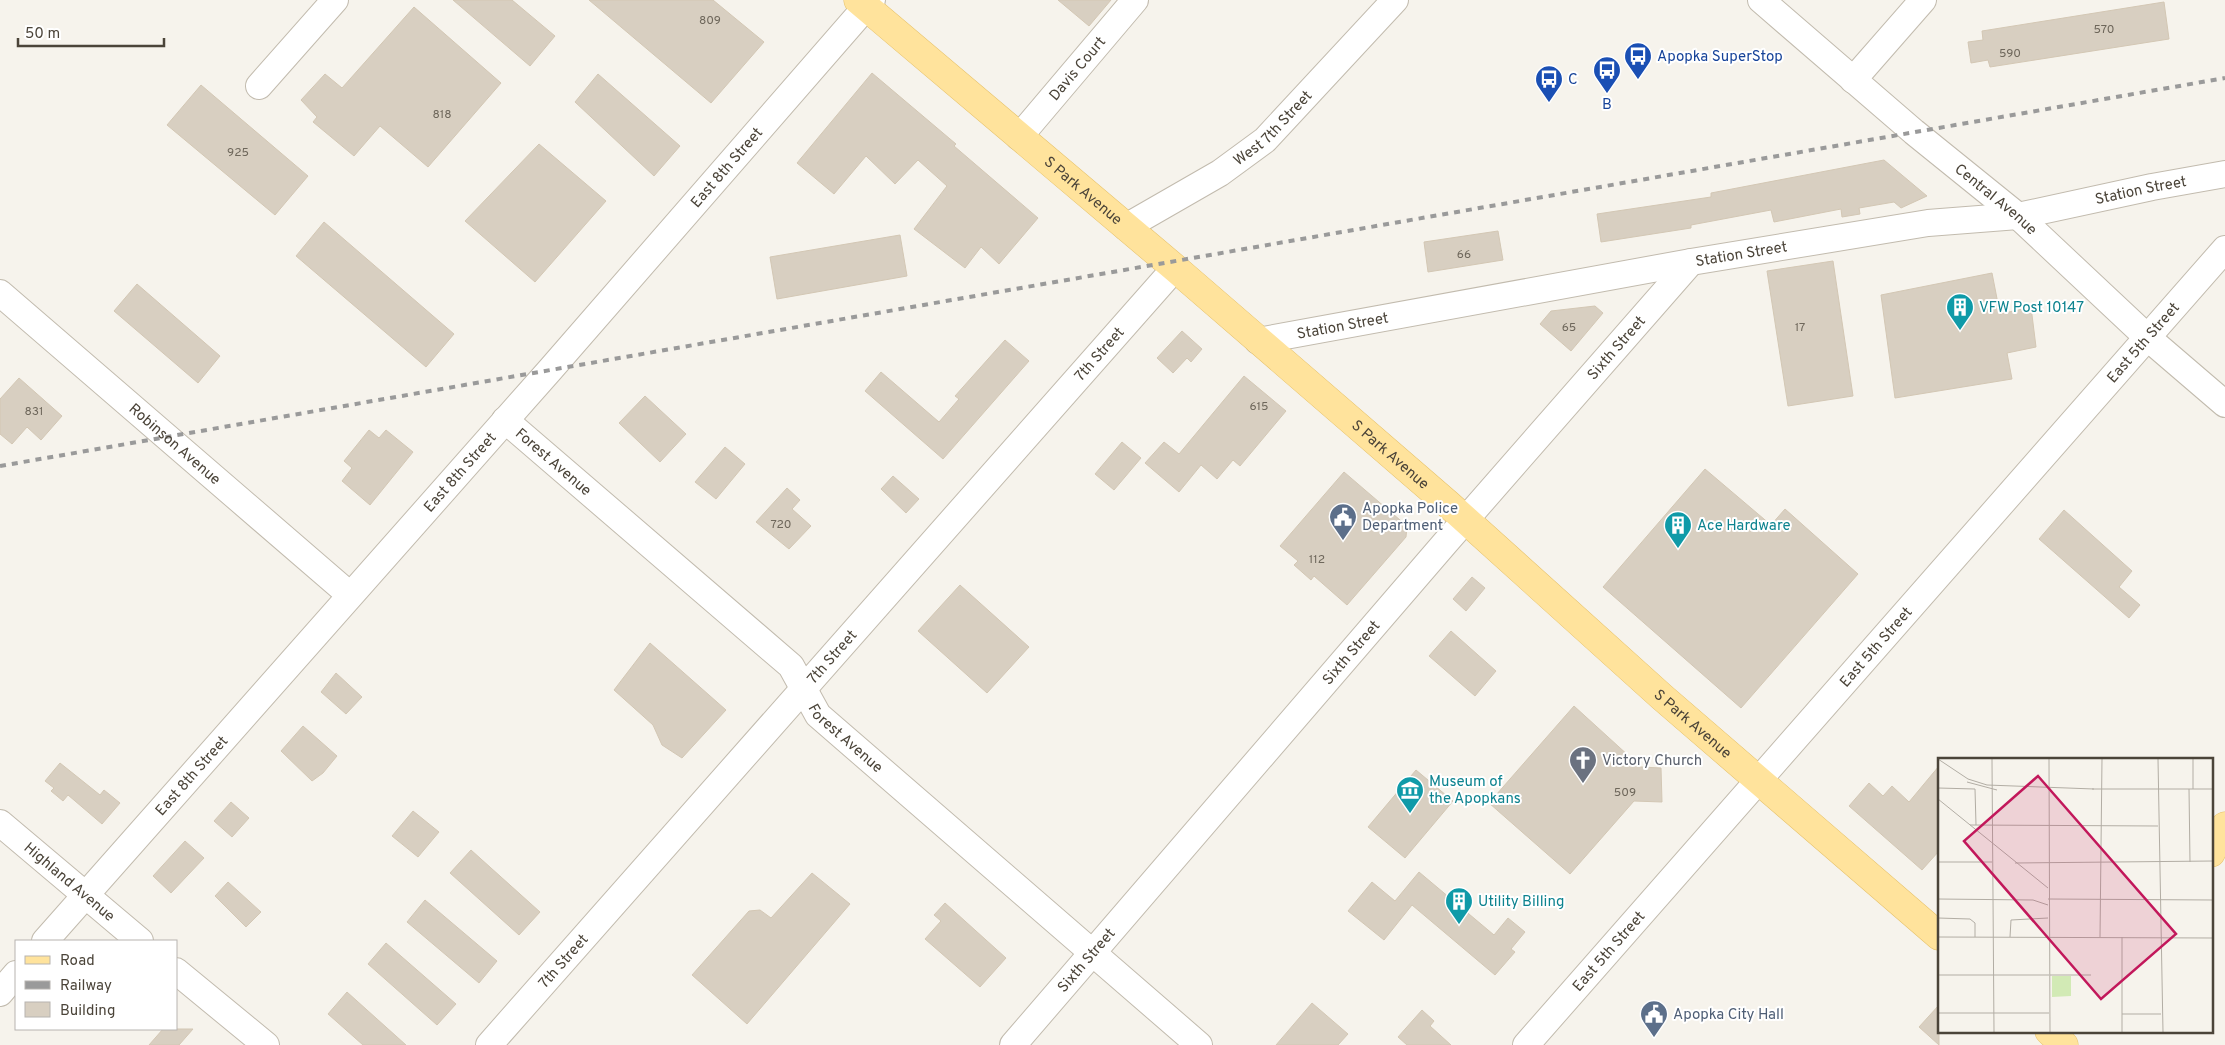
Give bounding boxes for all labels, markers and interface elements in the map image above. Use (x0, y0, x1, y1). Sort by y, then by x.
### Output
house number: 809 (699, 13, 721, 29)
scale bar (18, 15, 164, 47)
house number: 570 (2094, 22, 2114, 38)
text: 50 m (25, 25, 60, 44)
street label: Davis Court (1046, 33, 1111, 105)
bus stop icon: Apopka SuperStop (1623, 41, 1653, 80)
house number: 590 (1999, 46, 2021, 62)
place label: Apopka SuperStop (1657, 48, 1783, 67)
bus stop icon: B (1592, 55, 1622, 94)
bus stop icon: C (1534, 64, 1564, 103)
place label: C (1568, 71, 1578, 90)
street label: West 7th Street (1230, 87, 1317, 171)
place label: B (1602, 96, 1612, 115)
house number: 818 (432, 107, 452, 123)
street label: East 8th Street (687, 124, 768, 212)
house number: 925 (227, 145, 249, 161)
street label: S Park Avenue (1039, 153, 1125, 230)
street label: Central Avenue (1950, 160, 2040, 240)
street label: Station Street (2093, 173, 2188, 210)
street label: Station Street (1694, 238, 1789, 272)
house number: 66 (1457, 247, 1471, 263)
building icon: VFW Post 10147 (1945, 292, 1975, 331)
place label: VFW Post 10147 (1979, 299, 2084, 318)
street label: East 5th Street (2104, 299, 2185, 388)
street label: Station Street (1295, 309, 1390, 345)
street label: Sixth Street (1584, 313, 1650, 385)
house number: 65 (1562, 320, 1576, 336)
house number: 17 (1795, 320, 1805, 336)
street label: 7th Street (1071, 324, 1129, 386)
house number: 615 (1249, 399, 1269, 415)
street label: Robinson Avenue (124, 400, 224, 490)
house number: 831 (24, 404, 44, 420)
street label: S Park Avenue (1347, 417, 1432, 494)
street label: Forest Avenue (510, 425, 595, 501)
street label: East 8th Street (420, 429, 501, 517)
place label: Apopka Police Department (1362, 500, 1458, 536)
public building icon: Apopka Police Department (1328, 502, 1358, 541)
building icon: Ace Hardware (1663, 510, 1693, 549)
house number: 720 (770, 517, 792, 533)
place label: Ace Hardware (1697, 517, 1790, 536)
house number: 112 (1309, 552, 1325, 568)
street label: East 5th Street (1836, 604, 1917, 692)
street label: Sixth Street (1319, 617, 1385, 690)
street label: 7th Street (804, 627, 862, 689)
street label: S Park Avenue (1649, 686, 1735, 764)
street label: Forest Avenue (803, 701, 886, 778)
street label: East 8th Street (152, 733, 233, 820)
church icon: Victory Church (1568, 745, 1598, 784)
place label: Victory Church (1602, 752, 1702, 771)
inset map (1938, 758, 2212, 1032)
place label: Museum of the Apopkans (1429, 773, 1521, 809)
museum icon: Museum of the Apopkans (1395, 775, 1425, 814)
house number: 509 (1614, 785, 1636, 801)
street label: Highland Avenue (19, 839, 118, 927)
building icon: Utility Billing (1444, 886, 1474, 925)
place label: Utility Billing (1478, 893, 1565, 912)
street label: East 5th Street (1569, 908, 1650, 996)
street label: Sixth Street (1054, 925, 1120, 997)
street label: 7th Street (535, 931, 593, 993)
legend (15, 940, 178, 1030)
text: Road (60, 952, 95, 971)
text: Railway (60, 977, 112, 996)
public building icon: Apopka City Hall (1639, 999, 1669, 1038)
text: Building (60, 1002, 115, 1021)
place label: Apopka City Hall (1673, 1006, 1784, 1025)

